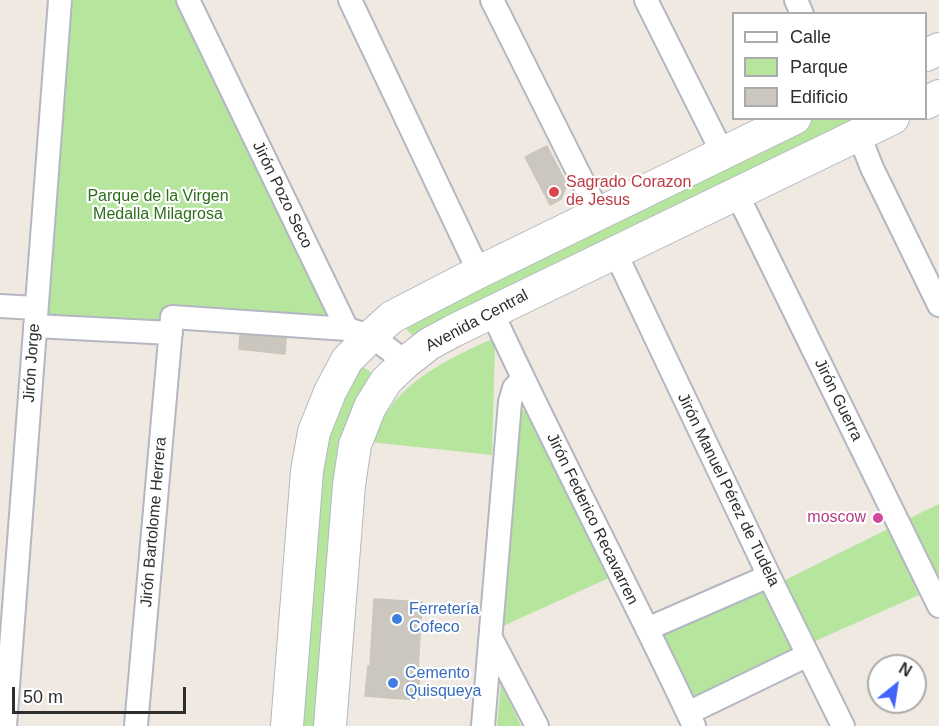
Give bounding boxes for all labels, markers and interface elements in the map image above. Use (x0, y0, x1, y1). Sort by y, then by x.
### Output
legend (732, 12, 927, 120)
text: Calle (790, 27, 831, 47)
text: Parque (790, 57, 848, 77)
text: Edificio (790, 87, 848, 107)
street label: Jirón Pozo Seco (248, 138, 316, 252)
place label: Sagrado Corazon de Jesus (566, 173, 691, 211)
marker: Sagrado Corazon de Jesus (547, 185, 561, 199)
park label: Parque de la Virgen Medalla Milagrosa (87, 187, 229, 225)
street label: Avenida Central (422, 286, 532, 356)
street label: Jirón Jorge (20, 323, 44, 403)
street label: Jirón Guerra (810, 356, 866, 444)
street label: Jirón Manuel Pérez de Tudela (673, 390, 783, 590)
street label: Jirón Federico Recavarren (542, 430, 642, 608)
street label: Jirón Bartolome Herrera (137, 436, 171, 608)
place label: moscow (807, 508, 866, 528)
marker: moscow (871, 511, 885, 525)
place label: Ferretería Cofeco (409, 600, 479, 638)
marker: Ferretería Cofeco (390, 612, 404, 626)
north arrow (867, 654, 927, 714)
text: N (896, 659, 915, 680)
place label: Cemento Quisqueya (405, 664, 481, 702)
scale bar (15, 675, 189, 713)
marker: Cemento Quisqueya (386, 676, 400, 690)
text: 50 m (23, 687, 63, 707)

